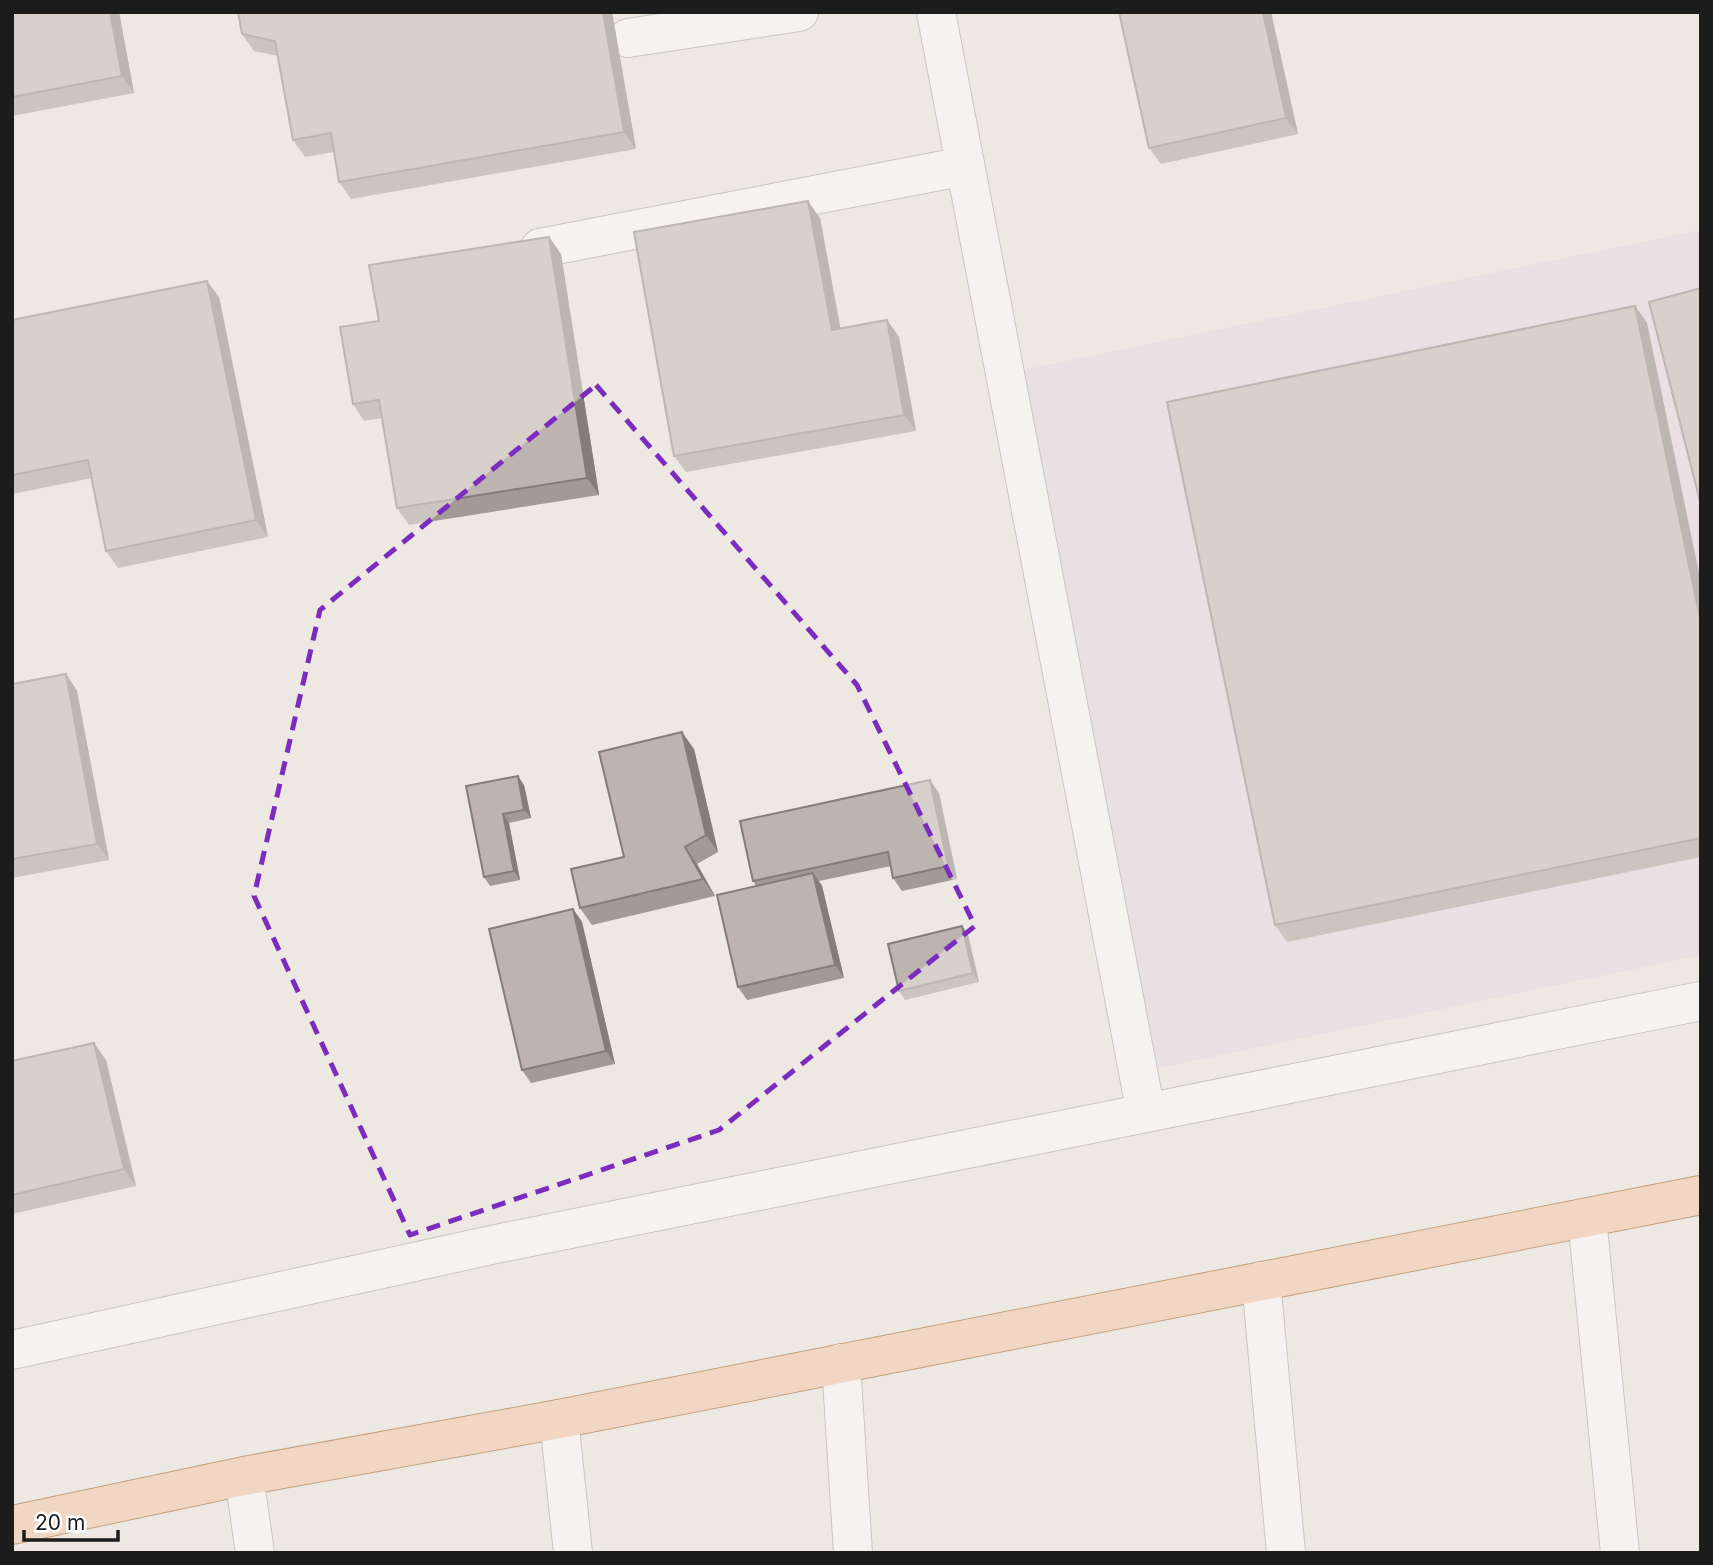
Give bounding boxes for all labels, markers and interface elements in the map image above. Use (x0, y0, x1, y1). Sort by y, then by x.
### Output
scale bar (24, 1498, 119, 1542)
text: 20 m (35, 1510, 85, 1535)

